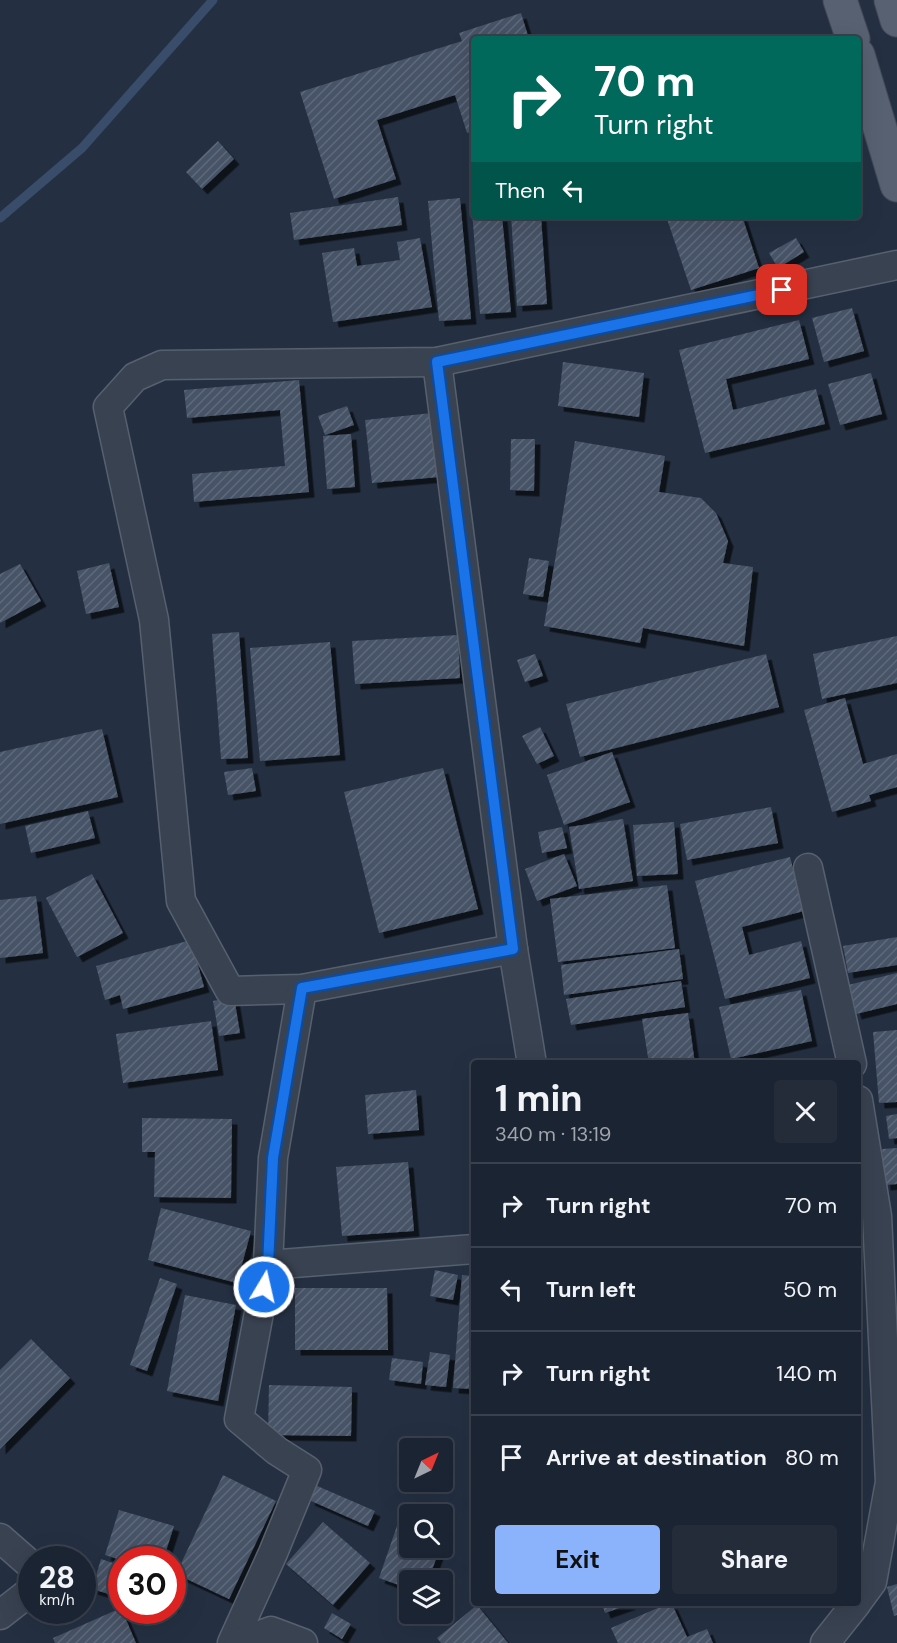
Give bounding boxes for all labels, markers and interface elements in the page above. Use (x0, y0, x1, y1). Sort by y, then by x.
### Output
text: 70 m (594, 54, 695, 109)
icon: right (495, 60, 573, 138)
text: Turn right (594, 107, 714, 142)
icon: left (557, 174, 590, 207)
text: Then (495, 176, 545, 205)
pin (756, 264, 807, 315)
icon: arrive (765, 273, 798, 306)
text: 1 min (495, 1075, 583, 1122)
button: close (774, 1080, 837, 1143)
text: 340 m · 13:19 (495, 1121, 611, 1147)
icon: right (495, 1189, 528, 1222)
text: Turn right (546, 1191, 651, 1220)
text: 70 m (785, 1191, 837, 1220)
position arrow (232, 1255, 296, 1319)
icon: left (495, 1273, 528, 1306)
text: Turn left (546, 1275, 636, 1304)
text: 50 m (783, 1275, 837, 1304)
icon: right (495, 1357, 528, 1390)
text: Turn right (546, 1359, 651, 1388)
text: 140 m (776, 1359, 837, 1388)
north arrow (399, 1438, 453, 1492)
map controls (399, 1438, 453, 1624)
icon: arrive (495, 1441, 528, 1474)
text: Arrive at destination (546, 1443, 767, 1472)
text: 80 m (785, 1443, 839, 1472)
button: search (399, 1504, 453, 1558)
button: Exit (495, 1525, 660, 1594)
button: Share (672, 1525, 837, 1594)
speed limit sign: 30 (108, 1546, 186, 1624)
text: 28 (39, 1558, 75, 1597)
button: layers (399, 1570, 453, 1624)
text: km/h (39, 1590, 75, 1610)

